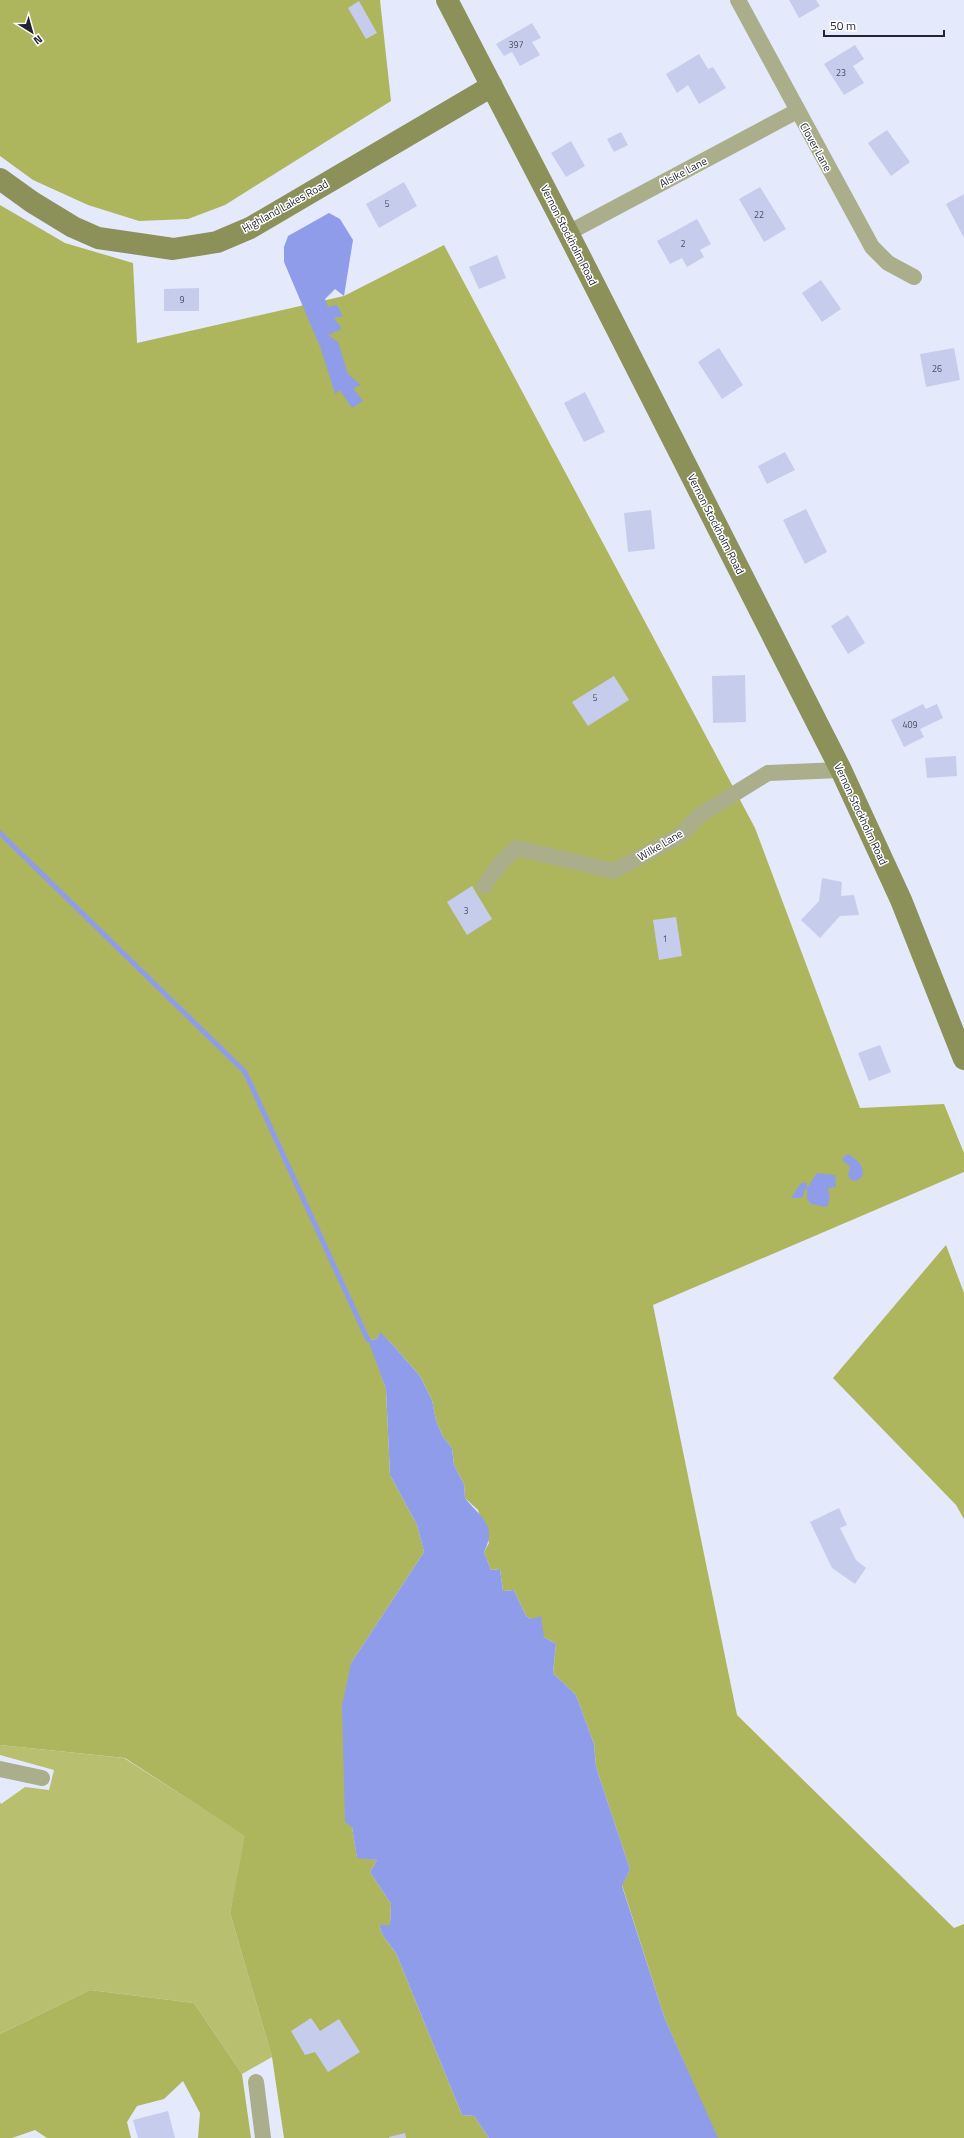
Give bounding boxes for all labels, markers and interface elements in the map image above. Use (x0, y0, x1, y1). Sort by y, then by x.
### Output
north arrow (12, 12, 52, 52)
scale bar (824, 12, 944, 38)
text: 50 m (830, 16, 856, 35)
text: N (30, 31, 46, 49)
house number: 397 (508, 38, 524, 51)
house number: 23 (836, 66, 846, 79)
street label: Clover Lane (796, 120, 836, 175)
street label: Alsike Lane (656, 153, 710, 191)
street label: Highland Lakes Road (239, 176, 331, 236)
street label: Vernon Stockholm Road (537, 182, 601, 288)
house number: 5 (384, 197, 390, 210)
house number: 22 (754, 208, 764, 221)
house number: 2 (680, 237, 686, 250)
house number: 9 (179, 293, 185, 306)
house number: 26 (932, 362, 942, 375)
street label: Vernon Stockholm Road (684, 471, 748, 577)
house number: 5 (592, 691, 598, 704)
house number: 409 (902, 718, 918, 731)
street label: Vernon Stockholm Road (830, 760, 892, 868)
street label: Wilke Lane (634, 825, 686, 865)
house number: 3 (463, 904, 469, 917)
house number: 1 (662, 932, 668, 945)

